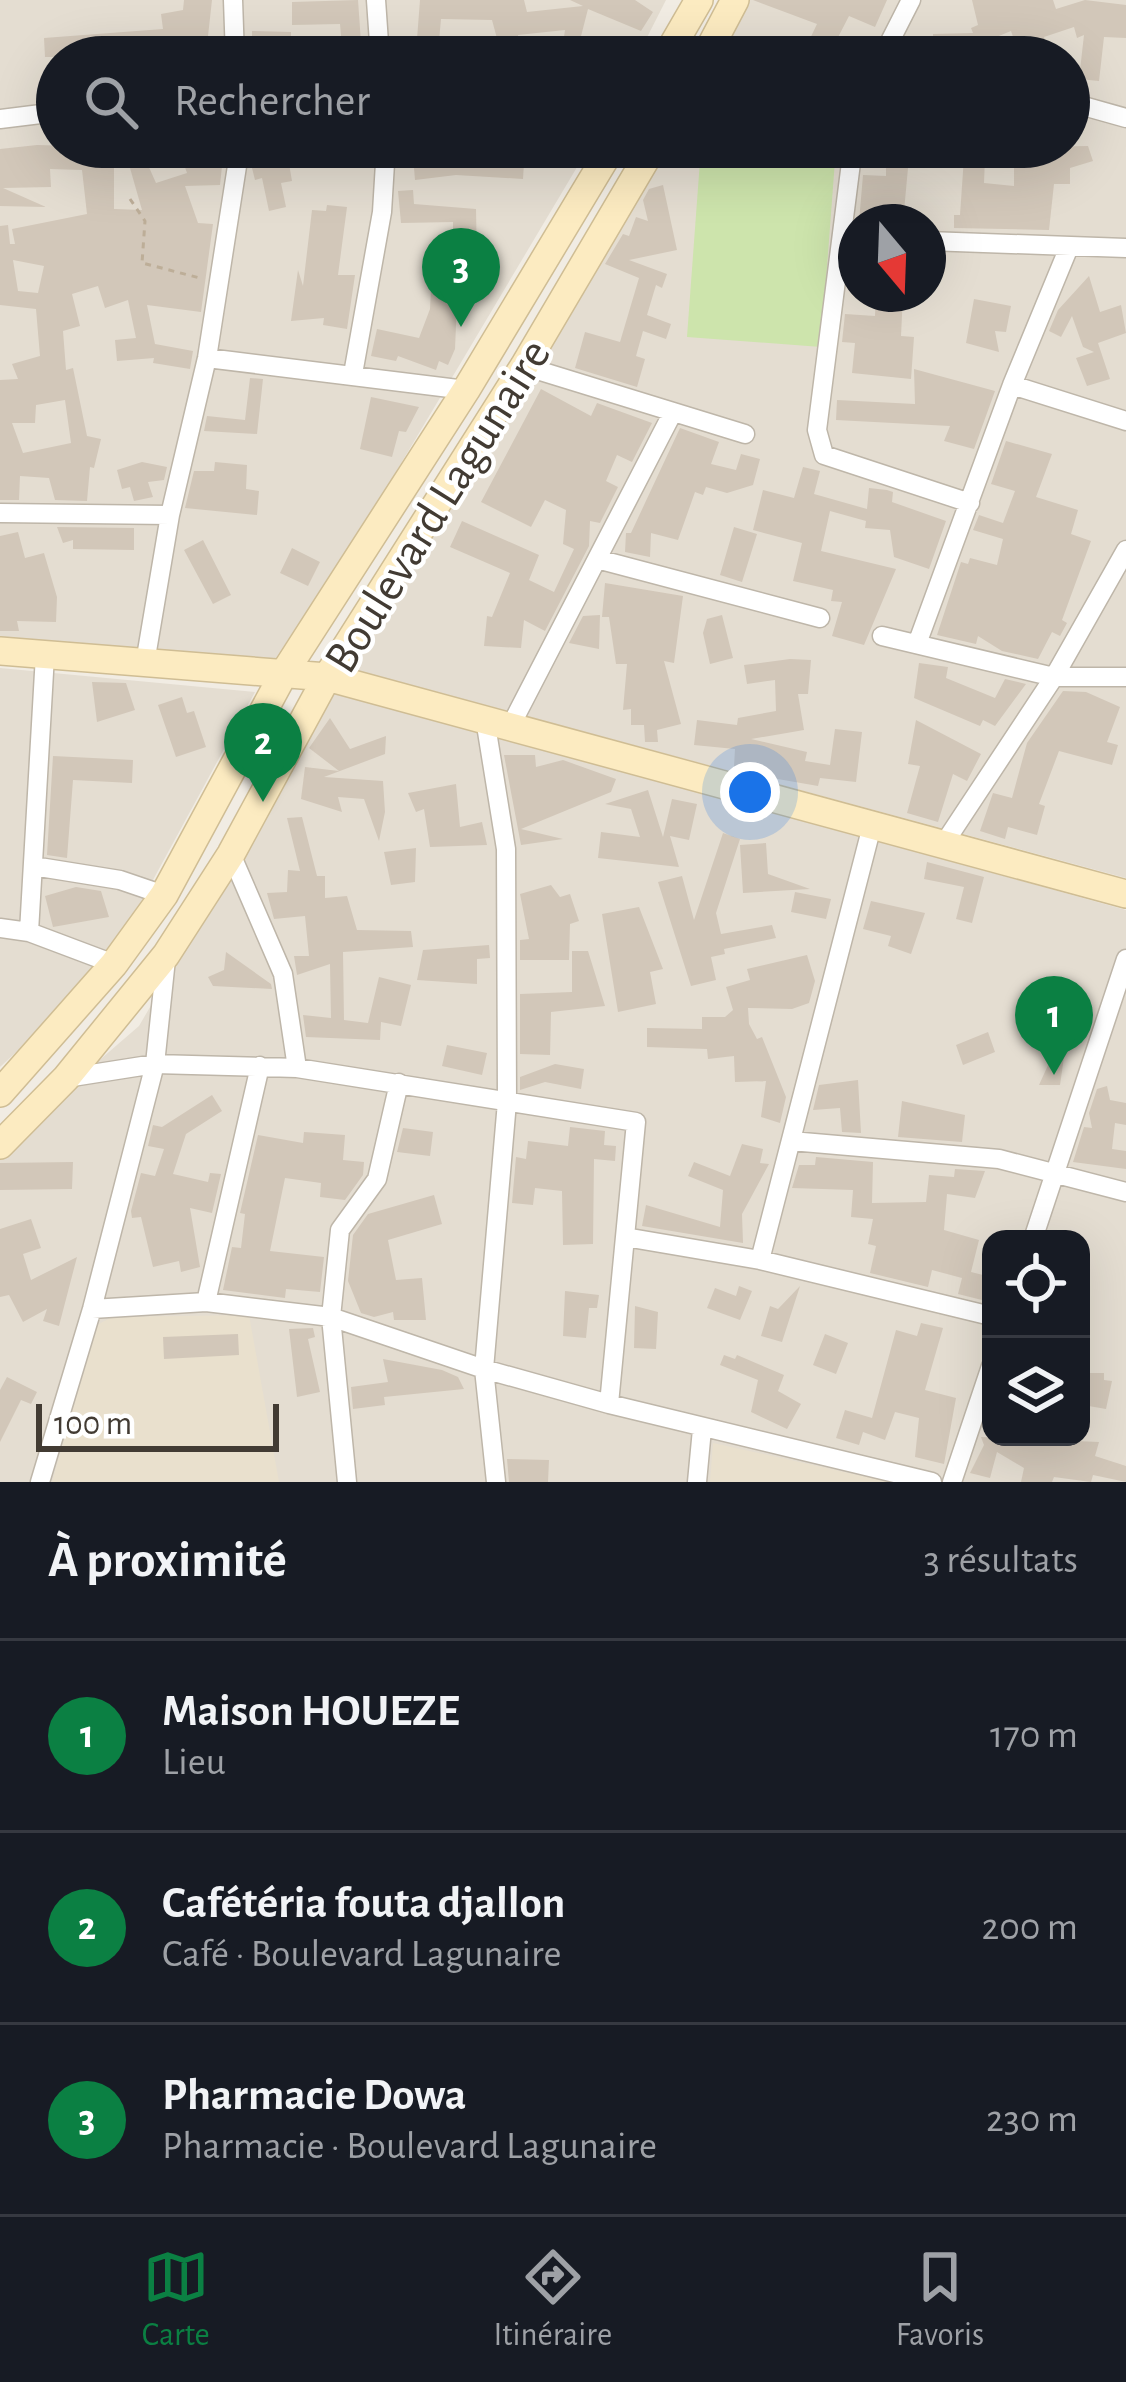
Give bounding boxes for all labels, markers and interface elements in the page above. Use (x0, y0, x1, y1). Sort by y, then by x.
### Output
search box (36, 36, 1090, 168)
icon: search (78, 69, 144, 135)
text: Rechercher (174, 79, 370, 124)
north arrow (838, 204, 946, 312)
pin: 3 (422, 228, 500, 327)
street label: Boulevard Lagunaire (317, 332, 560, 681)
pin: 2 (224, 703, 302, 802)
your location (720, 762, 780, 822)
pin: 1 (1015, 976, 1093, 1075)
map controls (982, 1230, 1090, 1446)
button: locate (982, 1230, 1090, 1338)
button: layers (982, 1338, 1090, 1446)
scale bar (36, 1398, 279, 1451)
text: 100 m (54, 1408, 132, 1441)
text: À proximité (48, 1535, 287, 1586)
text: 3 résultats (924, 1541, 1078, 1580)
text: Maison HOUEZE (162, 1689, 460, 1734)
text: 1 (80, 1716, 94, 1755)
text: 170 m (990, 1716, 1078, 1755)
text: Lieu (162, 1743, 226, 1782)
text: Cafétéria fouta djallon (162, 1881, 565, 1926)
text: 2 (78, 1908, 96, 1947)
text: 200 m (981, 1908, 1078, 1947)
text: Café · Boulevard Lagunaire (162, 1935, 562, 1974)
text: Pharmacie Dowa (162, 2073, 466, 2118)
text: 3 (79, 2100, 95, 2139)
text: 230 m (986, 2100, 1078, 2139)
text: Pharmacie · Boulevard Lagunaire (162, 2127, 657, 2166)
tab: Carte (142, 2244, 210, 2356)
tab: Itinéraire (493, 2244, 612, 2356)
tab: Favoris (896, 2244, 984, 2356)

